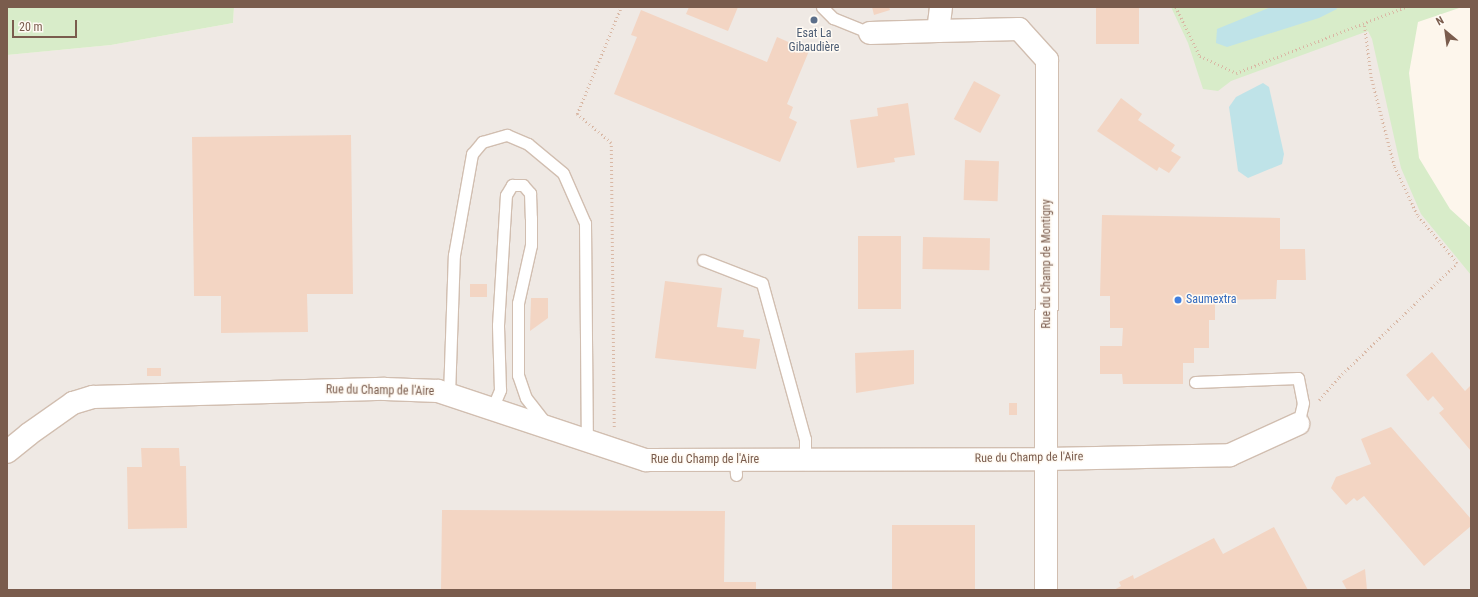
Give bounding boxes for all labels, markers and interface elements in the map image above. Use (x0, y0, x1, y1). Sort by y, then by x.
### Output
scale bar (14, 12, 79, 38)
north arrow (1426, 12, 1466, 52)
text: N (1434, 14, 1446, 28)
marker: Esat La Gibaudière (809, 15, 819, 25)
text: 20 m (19, 20, 43, 34)
place label: Esat La Gibaudière (789, 27, 839, 55)
street label: Rue du Champ de Montigny (1040, 199, 1054, 329)
place label: Saumextra (1186, 293, 1236, 307)
marker: Saumextra (1173, 295, 1183, 305)
street label: Rue du Champ de l'Aire (326, 383, 434, 399)
street label: Rue du Champ de l'Aire (975, 450, 1083, 466)
street label: Rue du Champ de l'Aire (651, 453, 759, 467)

